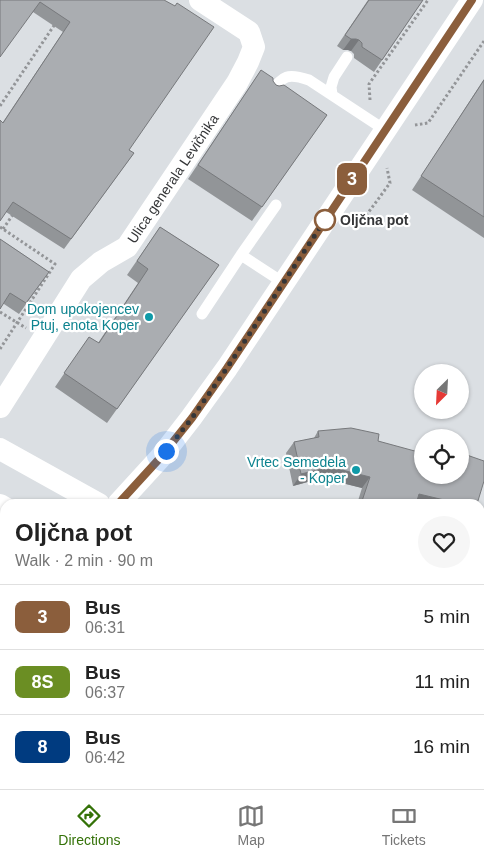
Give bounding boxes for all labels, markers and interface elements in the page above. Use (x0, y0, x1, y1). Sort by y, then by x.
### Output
street label: Ulica generala Levičnika (124, 111, 222, 246)
line badge: 3 (336, 163, 368, 195)
text: 3 (347, 169, 357, 189)
marker: Oljčna pot (314, 209, 336, 231)
place label: Oljčna pot (340, 212, 409, 228)
place label: Dom upokojencev Ptuj, enota Koper (27, 301, 139, 333)
marker: Dom upokojencev Ptuj, enota Koper (143, 311, 155, 323)
north arrow (414, 364, 469, 419)
map controls (414, 364, 469, 484)
button: locate (414, 429, 469, 484)
your location (154, 439, 179, 464)
place label: Vrtec Semedela - Koper (247, 454, 346, 486)
marker: Vrtec Semedela - Koper (350, 464, 362, 476)
button: heart (418, 516, 470, 568)
text: Oljčna pot (15, 519, 132, 546)
text: Walk · 2 min · 90 m (15, 552, 153, 569)
text: Bus (85, 597, 121, 618)
text: 5 min (424, 606, 470, 627)
text: 3 (37, 607, 48, 627)
text: 06:31 (85, 619, 125, 636)
text: Bus (85, 662, 121, 683)
text: 11 min (414, 671, 470, 692)
text: 8S (31, 672, 54, 692)
text: 06:37 (85, 684, 125, 701)
text: Bus (85, 727, 121, 748)
text: 16 min (413, 736, 470, 757)
text: 8 (37, 737, 48, 757)
text: 06:42 (85, 749, 125, 766)
tab: Directions (58, 802, 121, 848)
tab: Map (237, 802, 265, 848)
tab: Tickets (382, 802, 426, 848)

